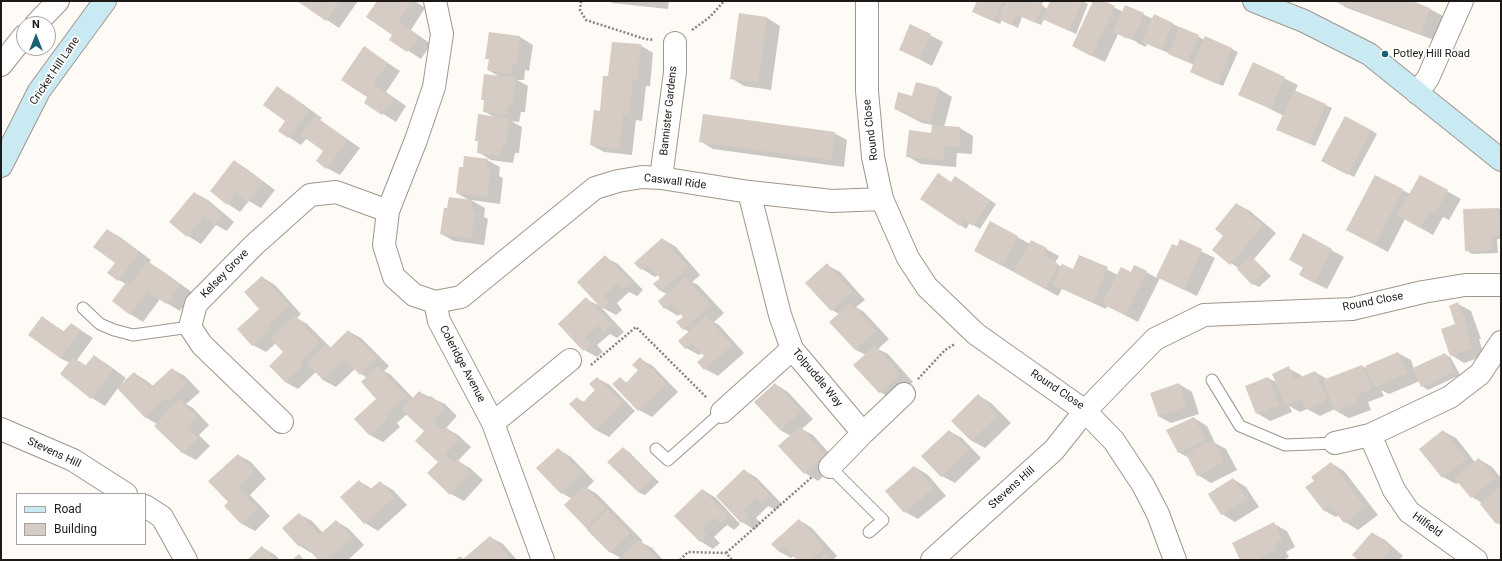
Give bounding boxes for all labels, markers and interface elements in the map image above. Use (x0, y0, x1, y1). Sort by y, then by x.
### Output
north arrow (16, 16, 56, 56)
text: N (32, 18, 40, 31)
street label: Cricket Hill Lane (27, 34, 83, 108)
place label: Potley Hill Road (1393, 47, 1470, 61)
marker: Potley Hill Road (1380, 49, 1390, 59)
street label: Bannister Gardens (658, 65, 680, 157)
street label: Round Close (861, 99, 881, 161)
street label: Caswall Ride (643, 172, 707, 192)
street label: Kelsey Grove (198, 247, 252, 301)
street label: Round Close (1341, 290, 1405, 314)
street label: Coleridge Avenue (436, 323, 488, 405)
street label: Tolpuddle Way (789, 346, 845, 410)
street label: Round Close (1028, 367, 1086, 413)
street label: Stevens Hill (25, 435, 83, 471)
street label: Stevens Hill (986, 464, 1038, 512)
legend (16, 493, 146, 545)
text: Road (54, 502, 82, 516)
street label: Hilfield (1409, 510, 1445, 540)
text: Building (54, 522, 97, 536)

